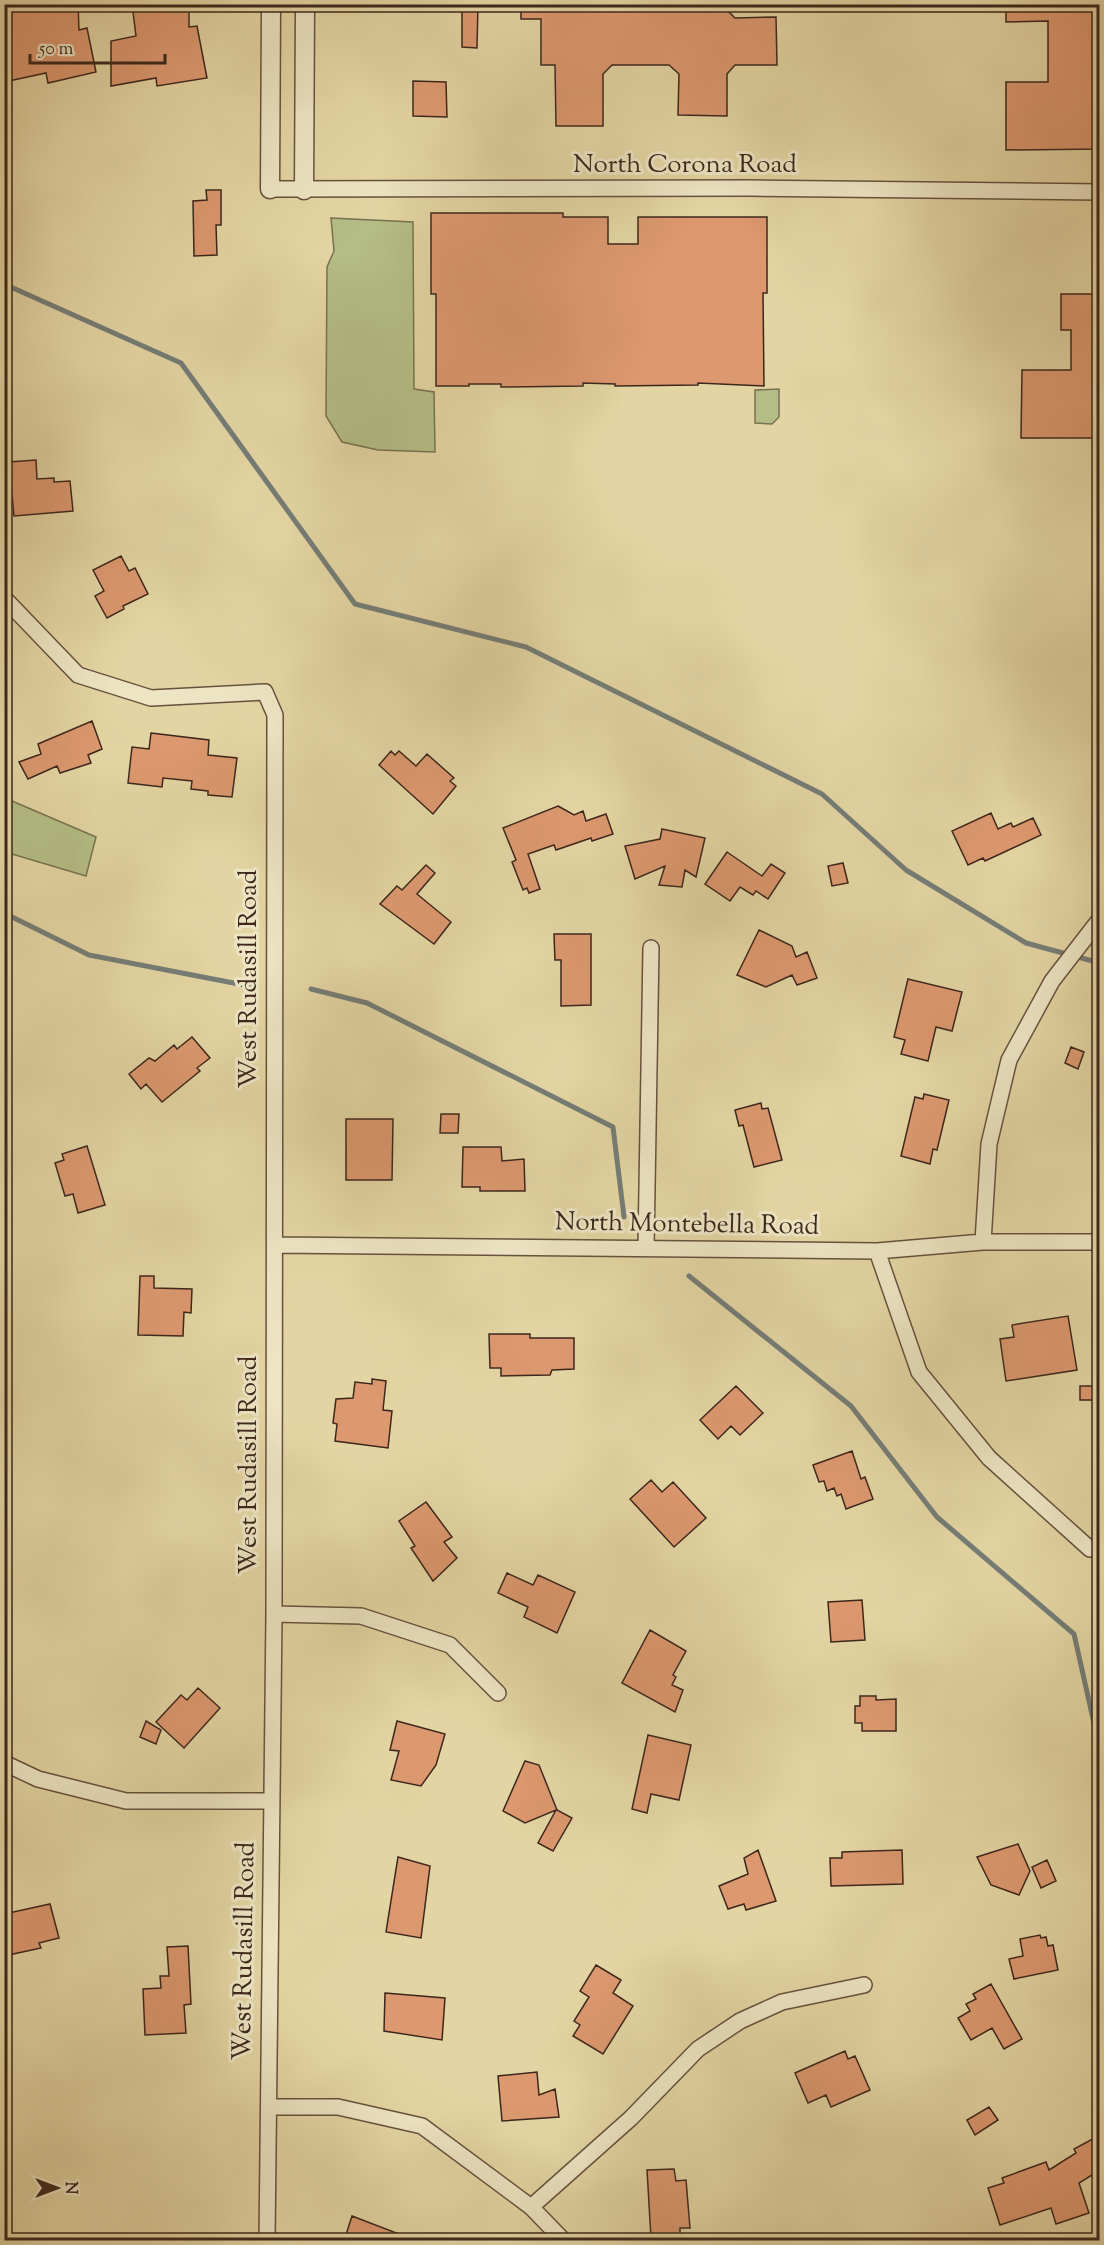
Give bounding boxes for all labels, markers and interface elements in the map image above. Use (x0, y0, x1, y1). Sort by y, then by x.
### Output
scale bar (30, 27, 165, 65)
text: 50 m (38, 37, 74, 63)
street label: North Corona Road (573, 147, 797, 184)
street label: West Rudasill Road (231, 869, 268, 1088)
street label: North Montebella Road (555, 1204, 820, 1246)
street label: West Rudasill Road (231, 1355, 268, 1574)
street label: West Rudasill Road (225, 1841, 265, 2061)
north arrow (27, 2158, 87, 2218)
text: N (58, 2182, 81, 2195)

